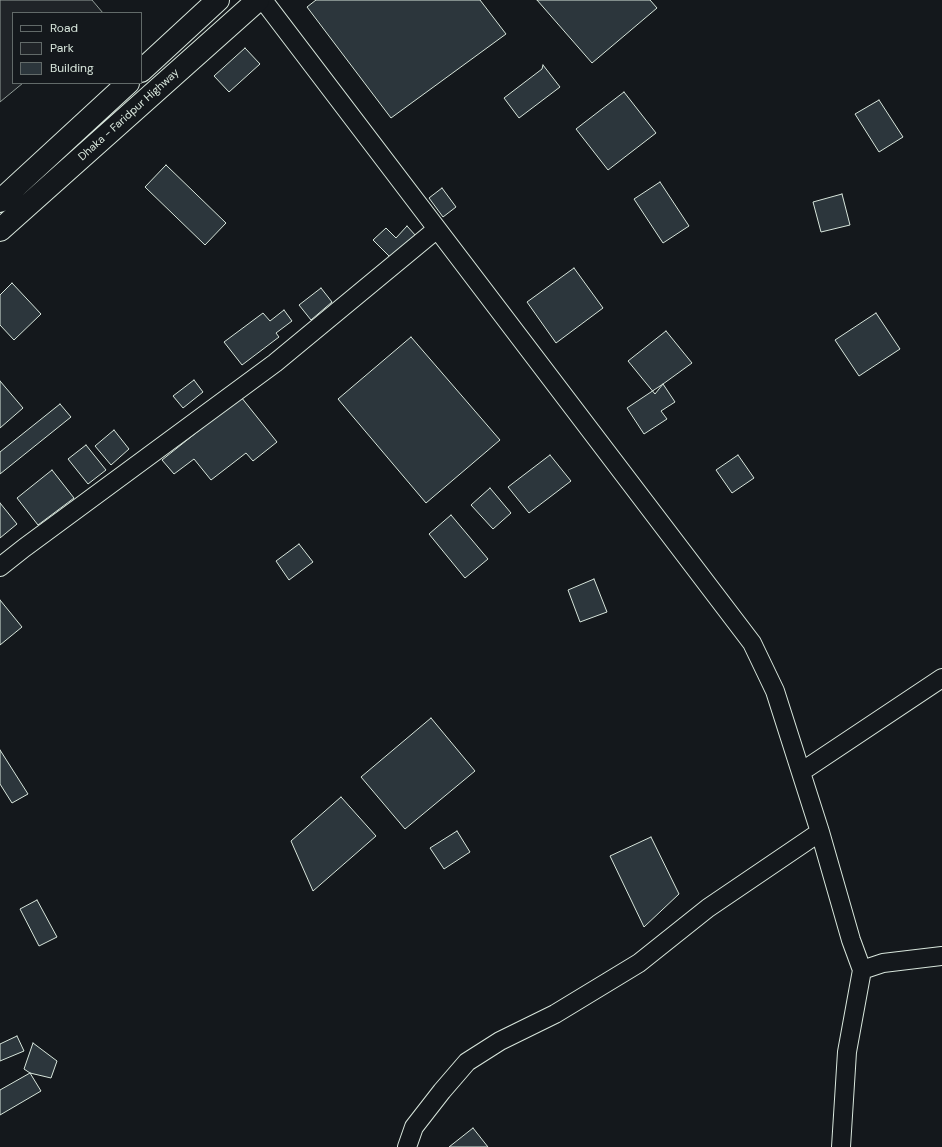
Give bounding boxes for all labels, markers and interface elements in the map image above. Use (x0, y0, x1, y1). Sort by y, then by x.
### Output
legend (12, 12, 142, 84)
text: Road (50, 20, 78, 36)
text: Park (50, 40, 74, 56)
text: Building (50, 60, 94, 76)
street label: Dhaka - Faridpur Highway (76, 66, 182, 164)

